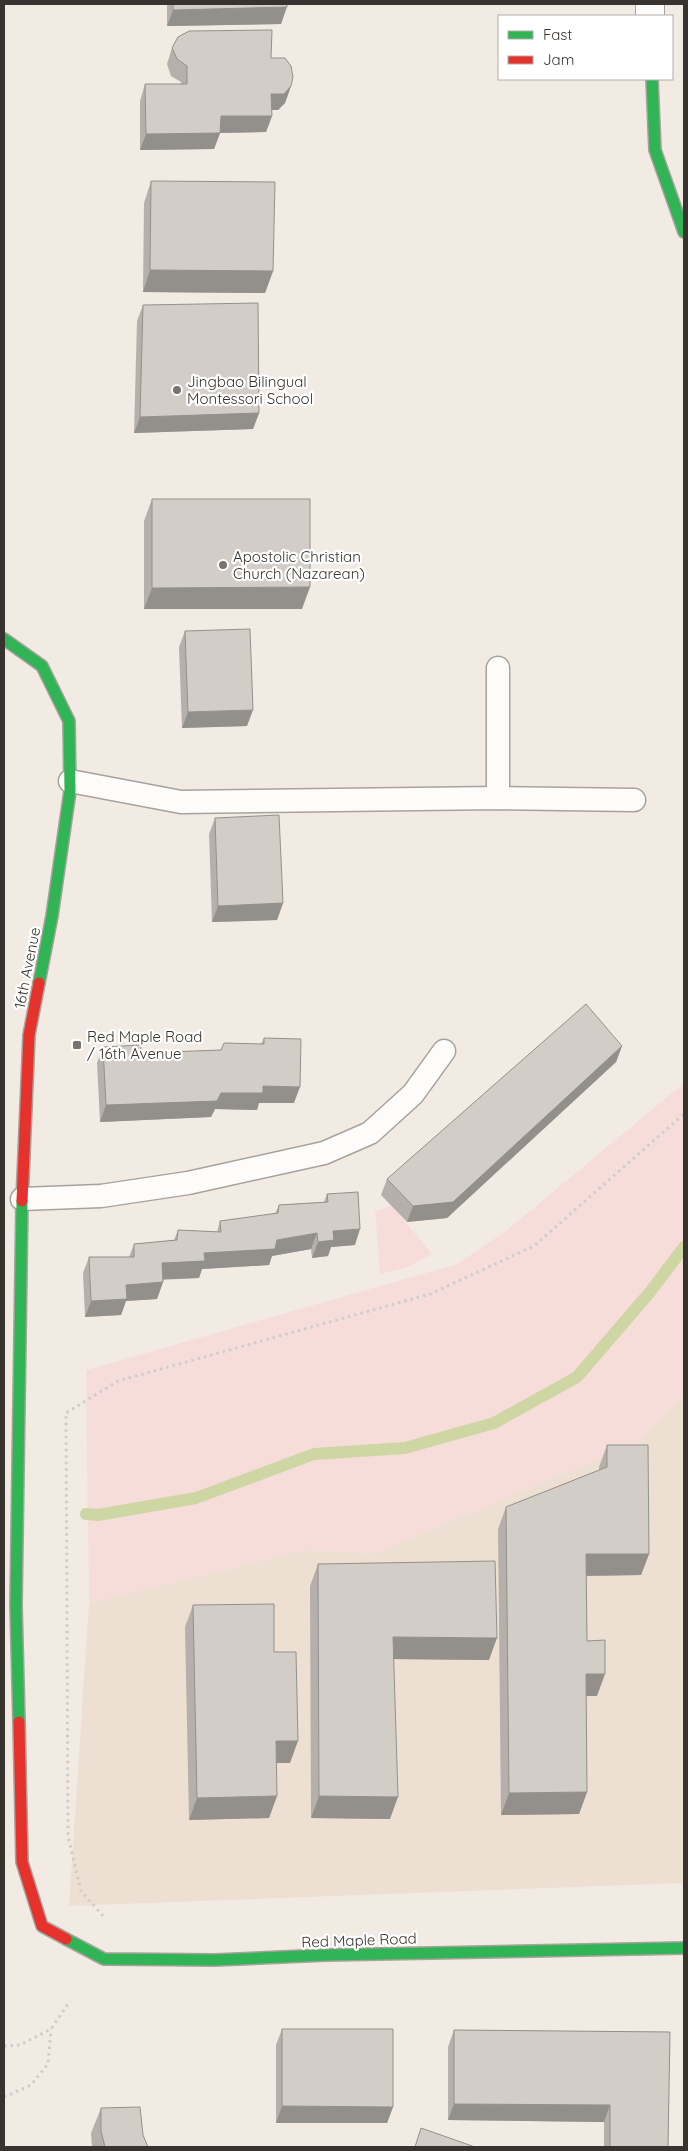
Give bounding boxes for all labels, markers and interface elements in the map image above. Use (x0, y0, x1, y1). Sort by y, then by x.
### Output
legend (498, 15, 673, 80)
text: Fast (543, 25, 572, 44)
text: Jam (543, 50, 574, 69)
place label: Jingbao Bilingual Montessori School (187, 372, 313, 408)
marker: Jingbao Bilingual Montessori School (171, 384, 183, 396)
place label: Apostolic Christian Church (Nazarean) (233, 547, 365, 583)
marker: Apostolic Christian Church (Nazarean) (217, 559, 229, 571)
street label: 16th Avenue (10, 926, 44, 1010)
place label: Red Maple Road / 16th Avenue (87, 1027, 202, 1063)
marker: Red Maple Road / 16th Avenue (71, 1039, 83, 1051)
street label: Red Maple Road (301, 1928, 417, 1952)

